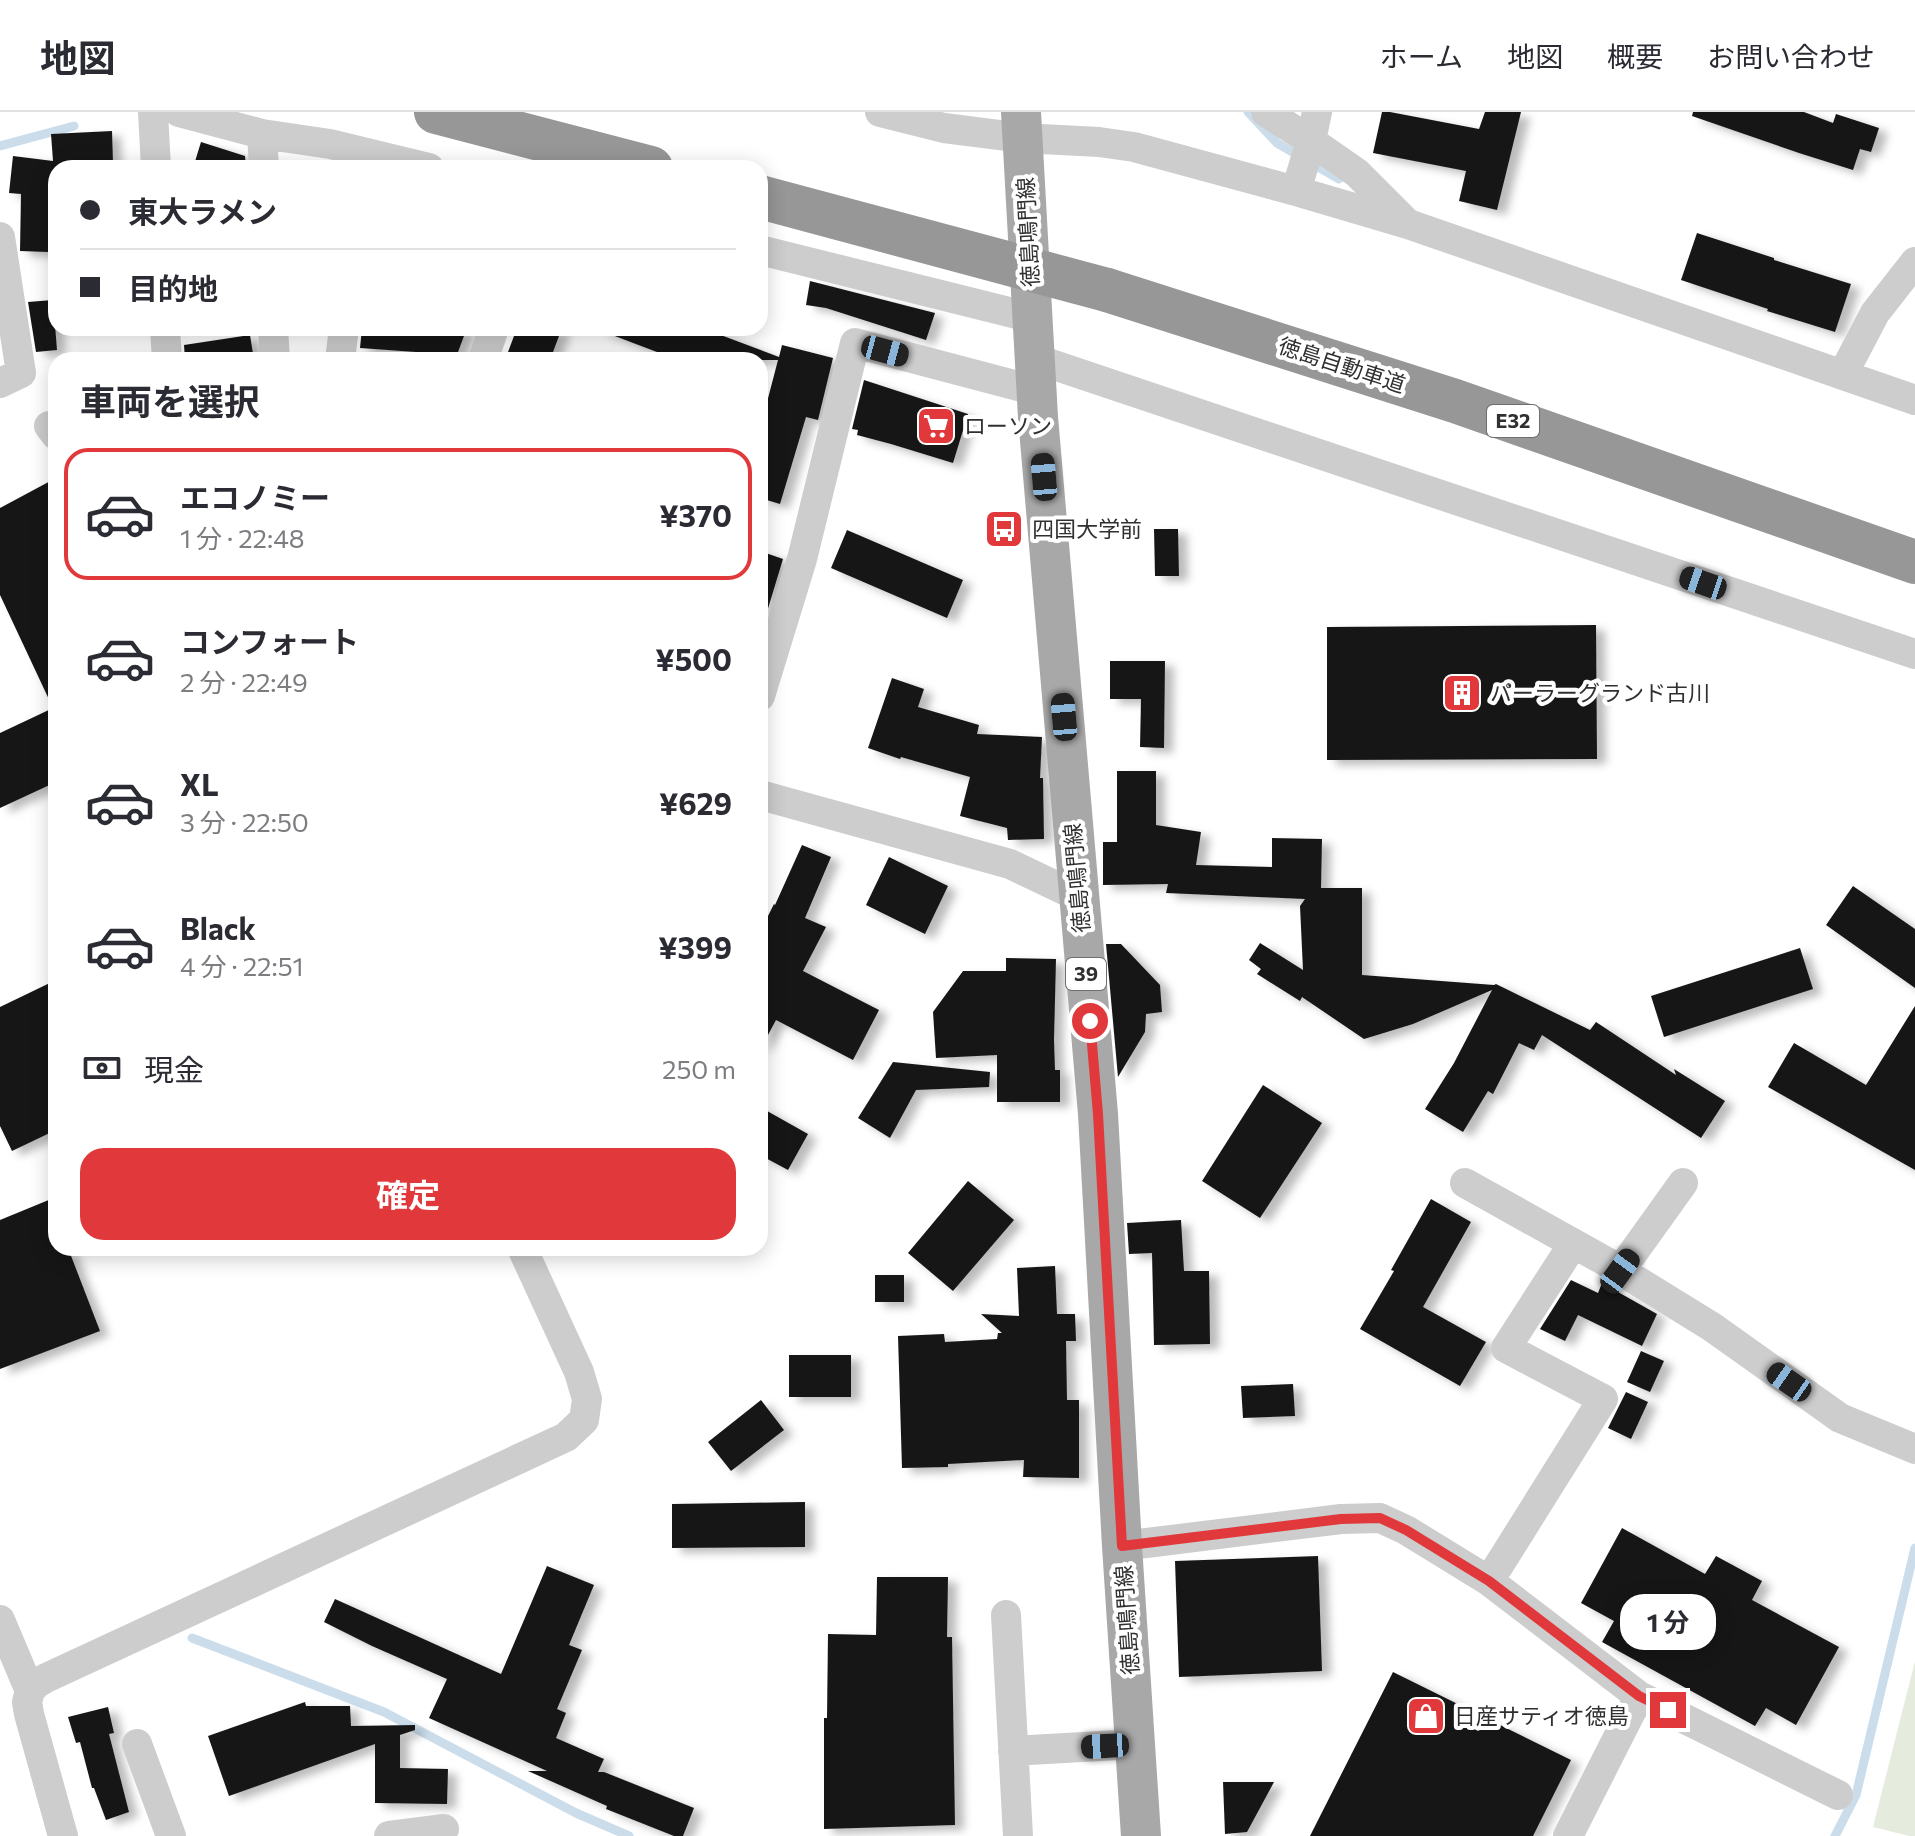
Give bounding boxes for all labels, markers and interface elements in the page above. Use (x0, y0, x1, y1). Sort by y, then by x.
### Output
text: 地図 (40, 33, 116, 80)
text: ホーム (1380, 39, 1463, 73)
text: 地図 (1507, 39, 1563, 73)
text: 概要 (1607, 39, 1663, 73)
text: お問い合わせ (1707, 39, 1875, 73)
street label: 徳島鳴門線 (1011, 176, 1044, 288)
text: 東大ラメン (128, 192, 277, 229)
text: 目的地 (128, 269, 218, 306)
street label: 徳島自動車道 (1275, 331, 1409, 398)
car (859, 333, 911, 369)
text: 車両を選択 (80, 378, 260, 422)
supermarket icon: ローソン (915, 405, 957, 447)
road number: E32 (1487, 405, 1539, 437)
place label: ローソン (964, 412, 1052, 439)
car (1030, 452, 1058, 502)
icon: car (84, 478, 156, 550)
text: エコノミー (180, 478, 330, 515)
text: ¥370 (659, 496, 732, 533)
bus stop icon: 四国大学前 (983, 508, 1025, 550)
place label: 四国大学前 (1032, 515, 1142, 542)
text: 1 分 · 22:48 (180, 522, 305, 553)
car (1676, 564, 1730, 602)
icon: car (84, 622, 156, 694)
text: コンフォート (180, 622, 359, 659)
text: ¥500 (655, 640, 732, 677)
text: 2 分 · 22:49 (180, 666, 308, 697)
building icon: パーラーグランド古川 (1441, 672, 1483, 714)
place label: パーラーグランド古川 (1490, 679, 1710, 706)
car (1050, 692, 1078, 742)
text: XL (180, 765, 219, 802)
icon: car (84, 766, 156, 838)
text: ¥629 (659, 784, 732, 821)
text: 3 分 · 22:50 (180, 806, 309, 837)
street label: 徳島鳴門線 (1058, 822, 1095, 934)
text: Black (180, 909, 256, 946)
icon: car (84, 910, 156, 982)
text: ¥399 (658, 928, 732, 965)
text: 4 分 · 22:51 (180, 950, 304, 981)
road number: 39 (1066, 958, 1106, 990)
route start (1072, 1003, 1108, 1039)
icon: cash (80, 1046, 124, 1090)
text: 現金 (144, 1050, 204, 1087)
text: 250 m (662, 1053, 736, 1084)
button: 確定 (80, 1148, 736, 1240)
car (1596, 1245, 1644, 1297)
car (1762, 1358, 1816, 1406)
street label: 徳島鳴門線 (1109, 1564, 1144, 1676)
callout: 1 分 (1620, 1594, 1716, 1650)
text: 1 分 (1647, 1606, 1689, 1637)
route end (1650, 1692, 1686, 1728)
shop icon: 日産サティオ徳島 (1405, 1695, 1447, 1737)
place label: 日産サティオ徳島 (1454, 1702, 1629, 1729)
car (1080, 1733, 1130, 1759)

